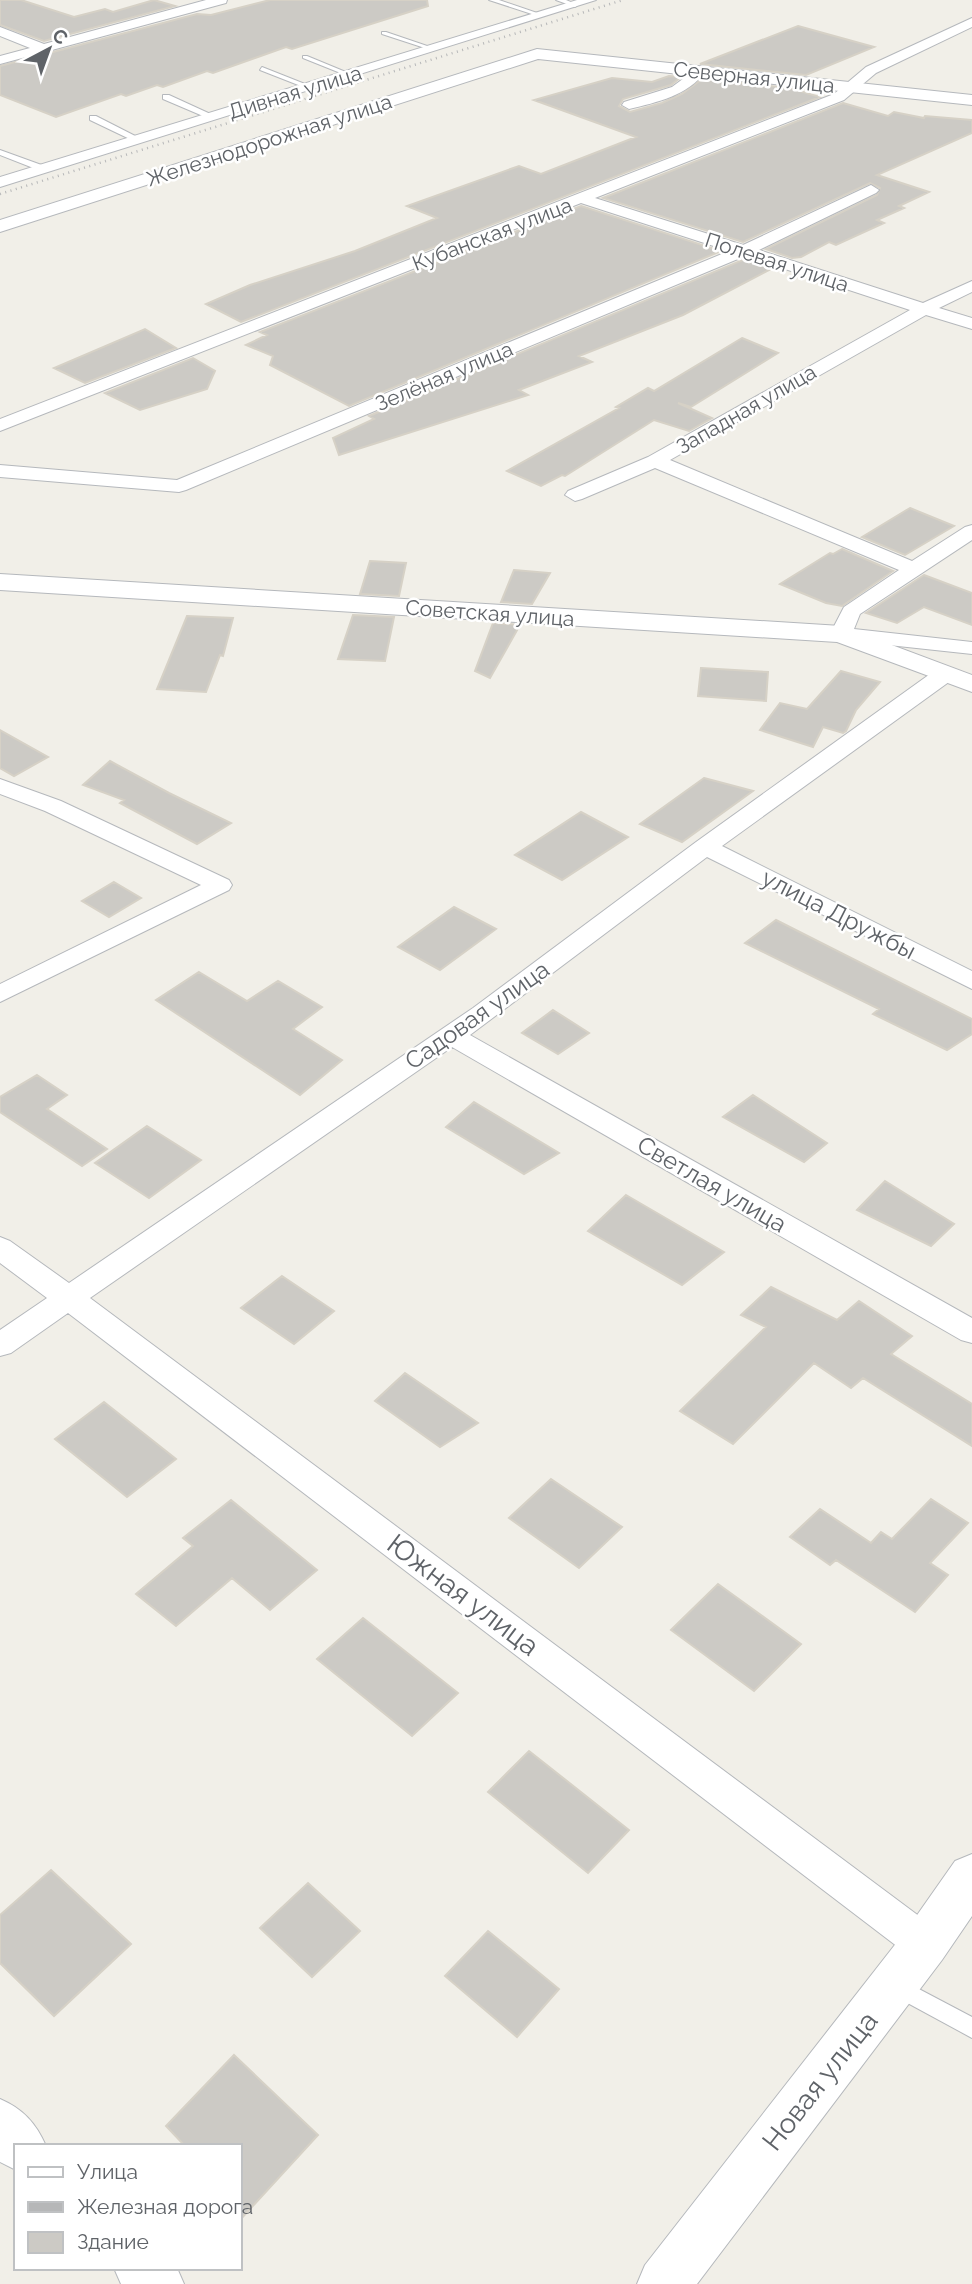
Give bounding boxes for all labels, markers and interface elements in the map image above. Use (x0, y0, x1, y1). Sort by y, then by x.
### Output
north arrow (14, 14, 84, 84)
text: С (48, 24, 72, 49)
street label: Северная улица (672, 56, 836, 98)
street label: Дивная улица (225, 60, 365, 124)
street label: Железнодорожная улица (143, 88, 395, 192)
street label: Кубанская улица (408, 192, 576, 276)
street label: Полевая улица (702, 227, 852, 297)
street label: Зелёная улица (372, 336, 516, 416)
street label: Западная улица (672, 359, 820, 459)
street label: Советская улица (405, 595, 575, 631)
street label: улица Дружбы (757, 863, 921, 965)
street label: Садовая улица (399, 955, 555, 1075)
street label: Светлая улица (632, 1130, 792, 1238)
street label: Южная улица (381, 1527, 545, 1663)
street label: Новая улица (755, 2005, 885, 2157)
legend (14, 2144, 242, 2270)
text: Улица (77, 2159, 138, 2184)
text: Железная дорога (77, 2194, 253, 2219)
text: Здание (77, 2229, 149, 2254)

